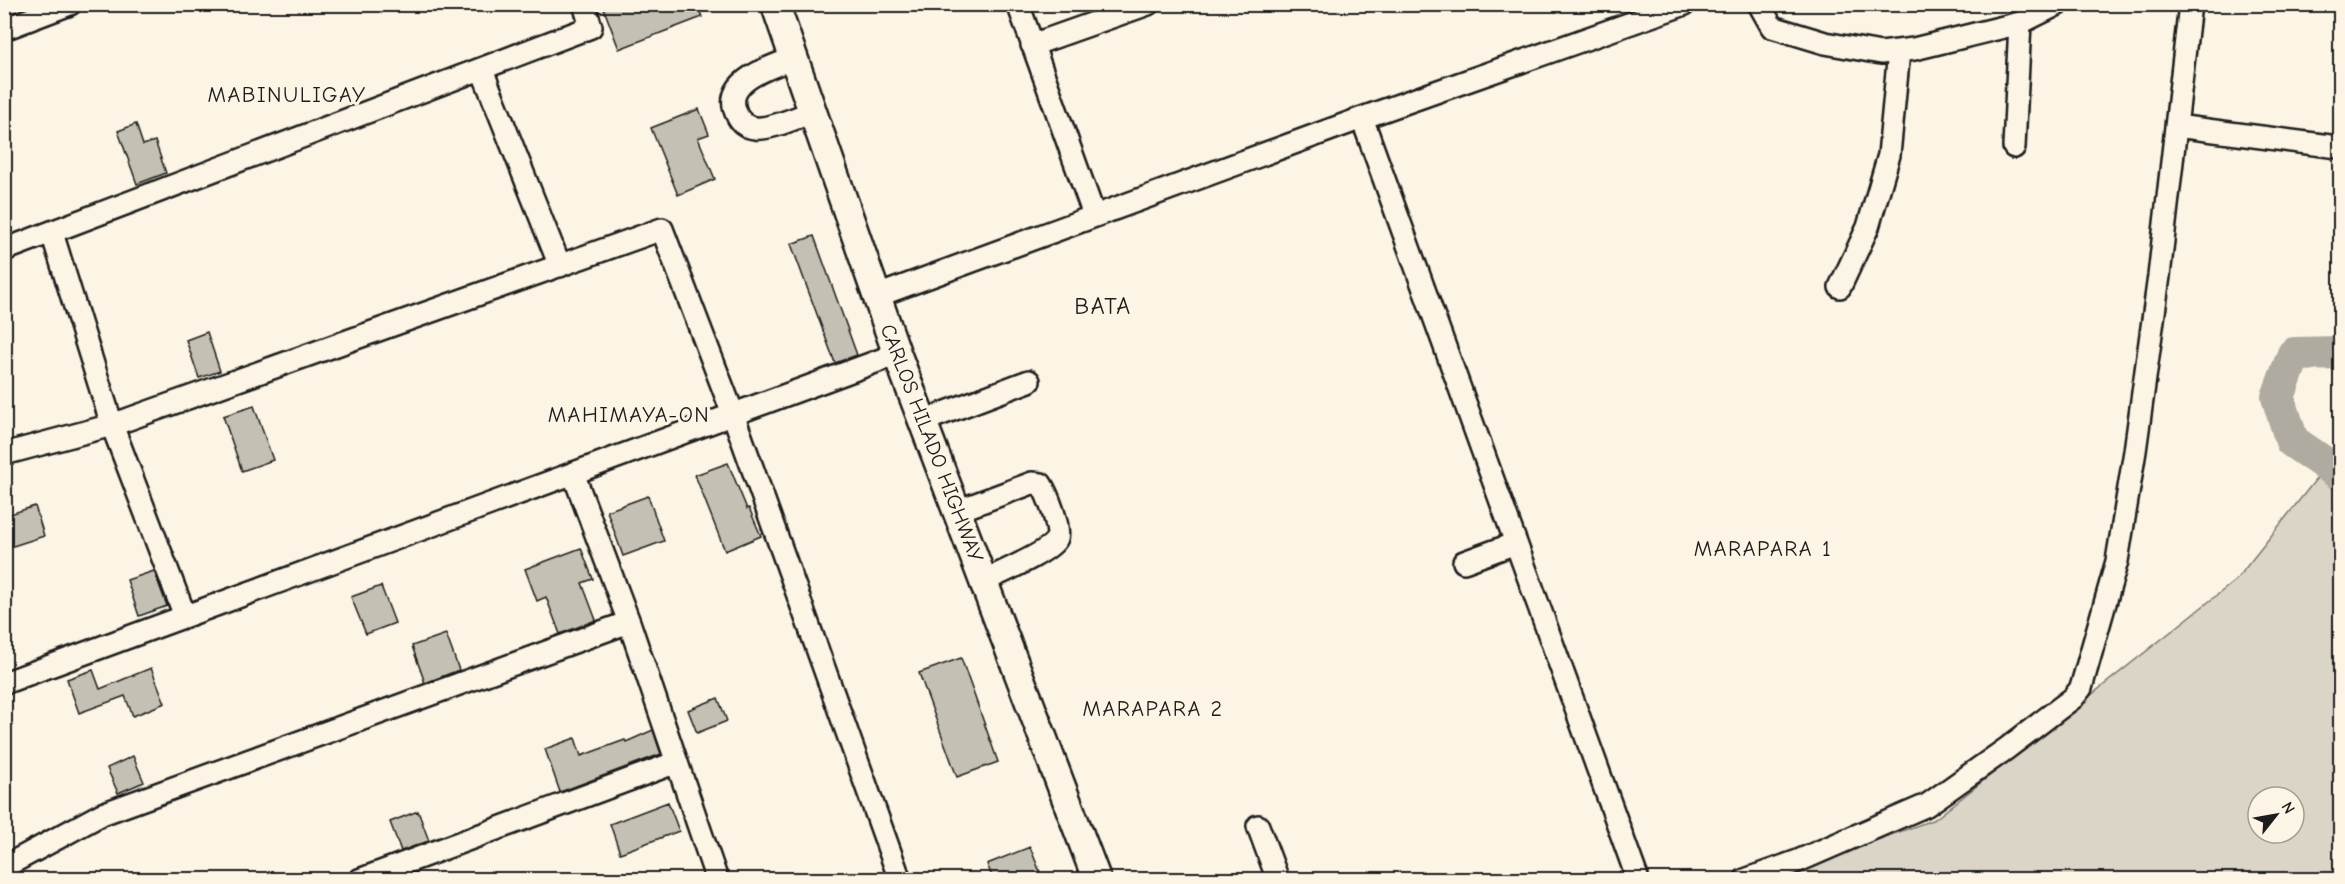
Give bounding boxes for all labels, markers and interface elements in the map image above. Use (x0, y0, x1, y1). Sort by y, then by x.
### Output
district label: MABINULIGAY (208, 82, 366, 108)
district label: BATA (1074, 292, 1132, 320)
street label: CARLOS HILADO HIGHWAY (875, 321, 989, 566)
district label: MAHIMAYA-ON (548, 402, 710, 428)
district label: MARAPARA 1 (1694, 536, 1832, 562)
district label: MARAPARA 2 (1082, 696, 1224, 722)
north arrow (2246, 785, 2306, 845)
text: N (2278, 799, 2298, 817)

